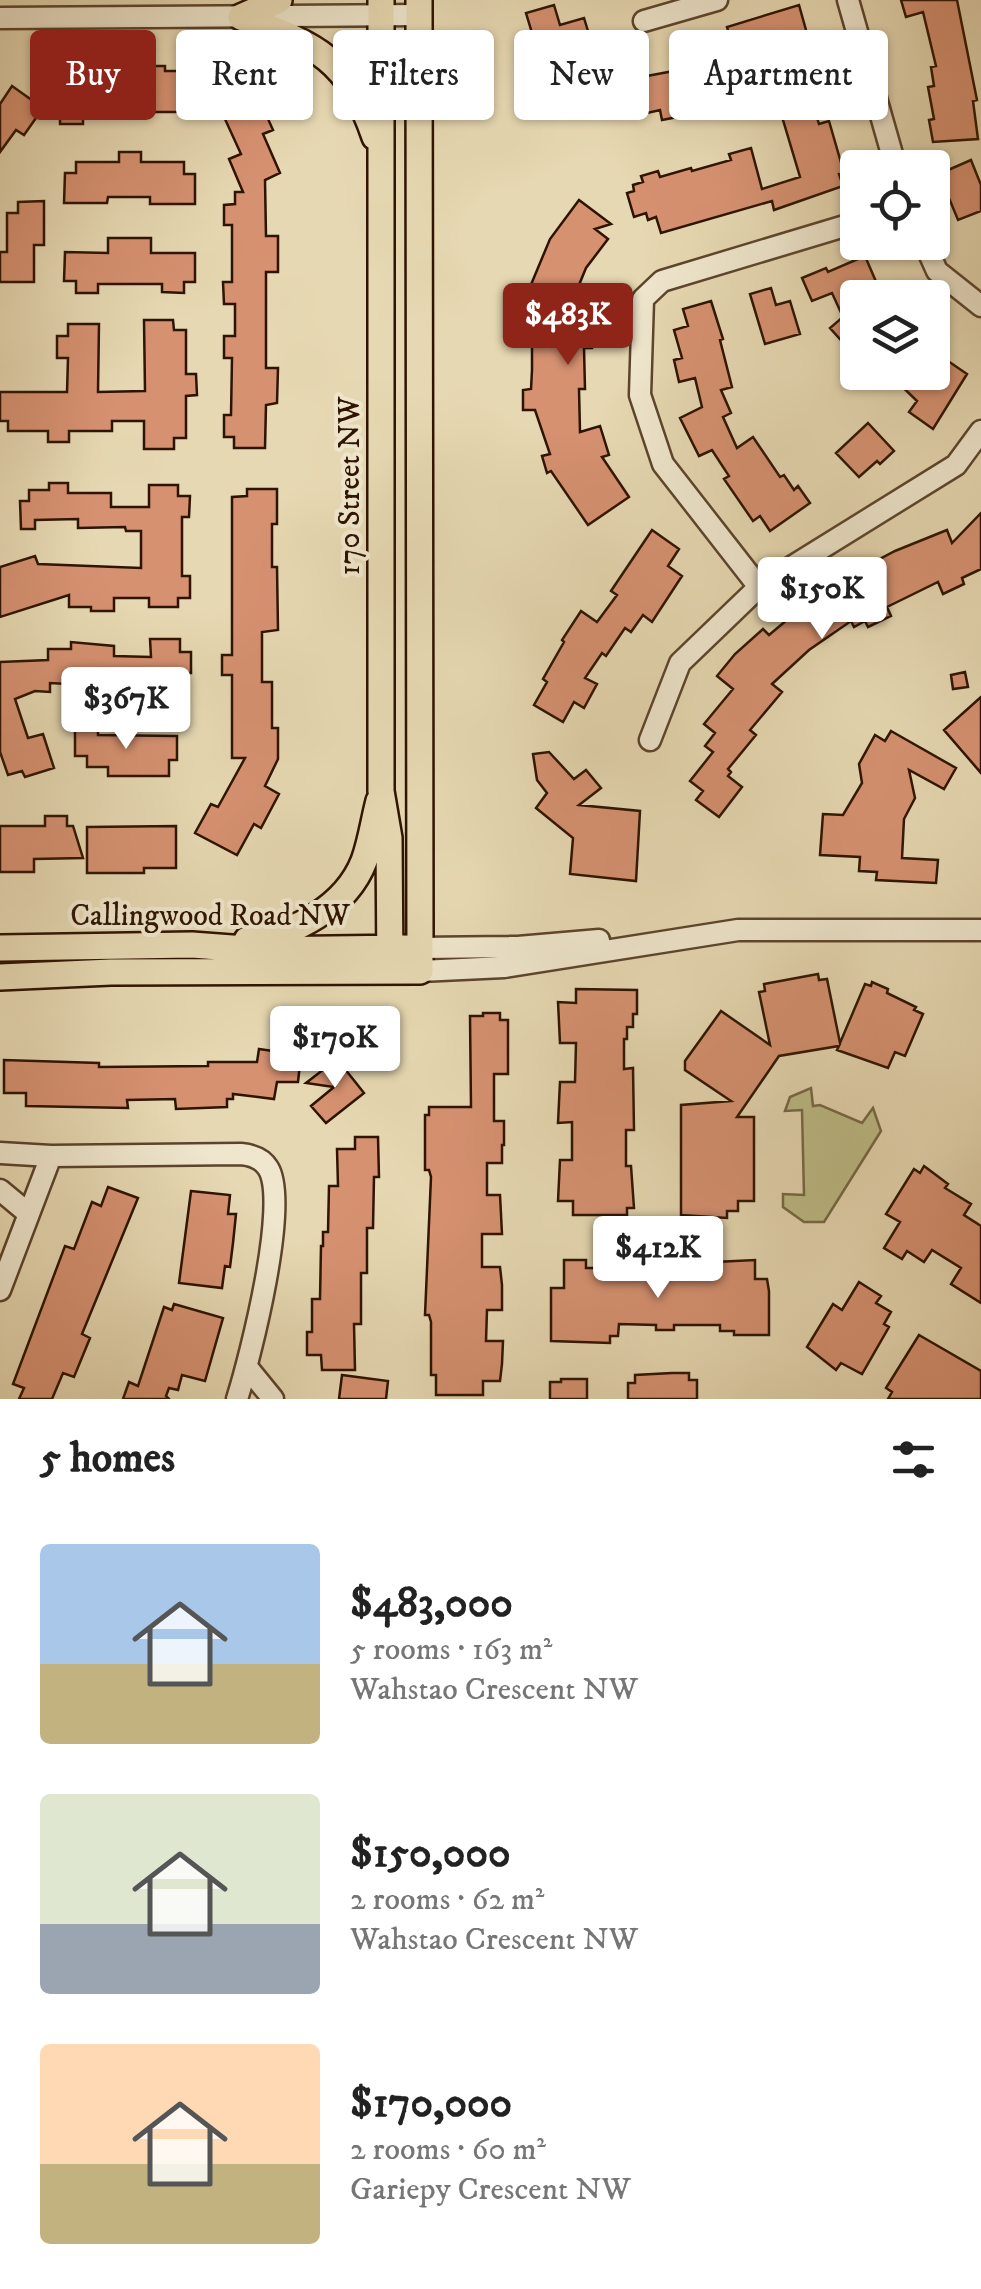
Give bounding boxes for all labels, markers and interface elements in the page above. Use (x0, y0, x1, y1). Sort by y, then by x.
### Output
chip: Buy (30, 30, 156, 120)
chip: Rent (176, 30, 313, 120)
chip: Filters (333, 30, 494, 120)
chip: New (514, 30, 649, 120)
chip: Apartment (669, 30, 888, 120)
map controls (840, 150, 950, 390)
button: locate (840, 150, 950, 260)
button: layers (840, 280, 950, 390)
pin: $483K (498, 283, 638, 368)
text: $483K (525, 295, 611, 335)
street label: 170 Street NW (332, 396, 369, 575)
pin: $150K (752, 557, 892, 642)
text: $150K (780, 569, 864, 609)
pin: $367K (56, 667, 196, 752)
text: $367K (83, 679, 169, 719)
street label: Callingwood Road NW (70, 898, 350, 935)
pin: $170K (265, 1006, 405, 1091)
text: $170K (292, 1018, 378, 1058)
pin: $412K (588, 1216, 728, 1301)
text: $412K (615, 1228, 701, 1268)
icon: filters (886, 1432, 941, 1487)
text: 5 homes (40, 1433, 175, 1485)
text: $483,000 (350, 1578, 513, 1630)
icon: home (120, 1584, 240, 1704)
text: 5 rooms · 163 m² (350, 1630, 552, 1670)
text: Wahstao Crescent NW (350, 1670, 638, 1710)
text: $150,000 (350, 1828, 511, 1880)
icon: home (120, 1834, 240, 1954)
text: 2 rooms · 62 m² (350, 1880, 544, 1920)
text: Wahstao Crescent NW (350, 1920, 638, 1960)
text: $170,000 (350, 2078, 512, 2130)
icon: home (120, 2084, 240, 2204)
text: 2 rooms · 60 m² (350, 2130, 546, 2170)
text: Gariepy Crescent NW (350, 2170, 631, 2210)

